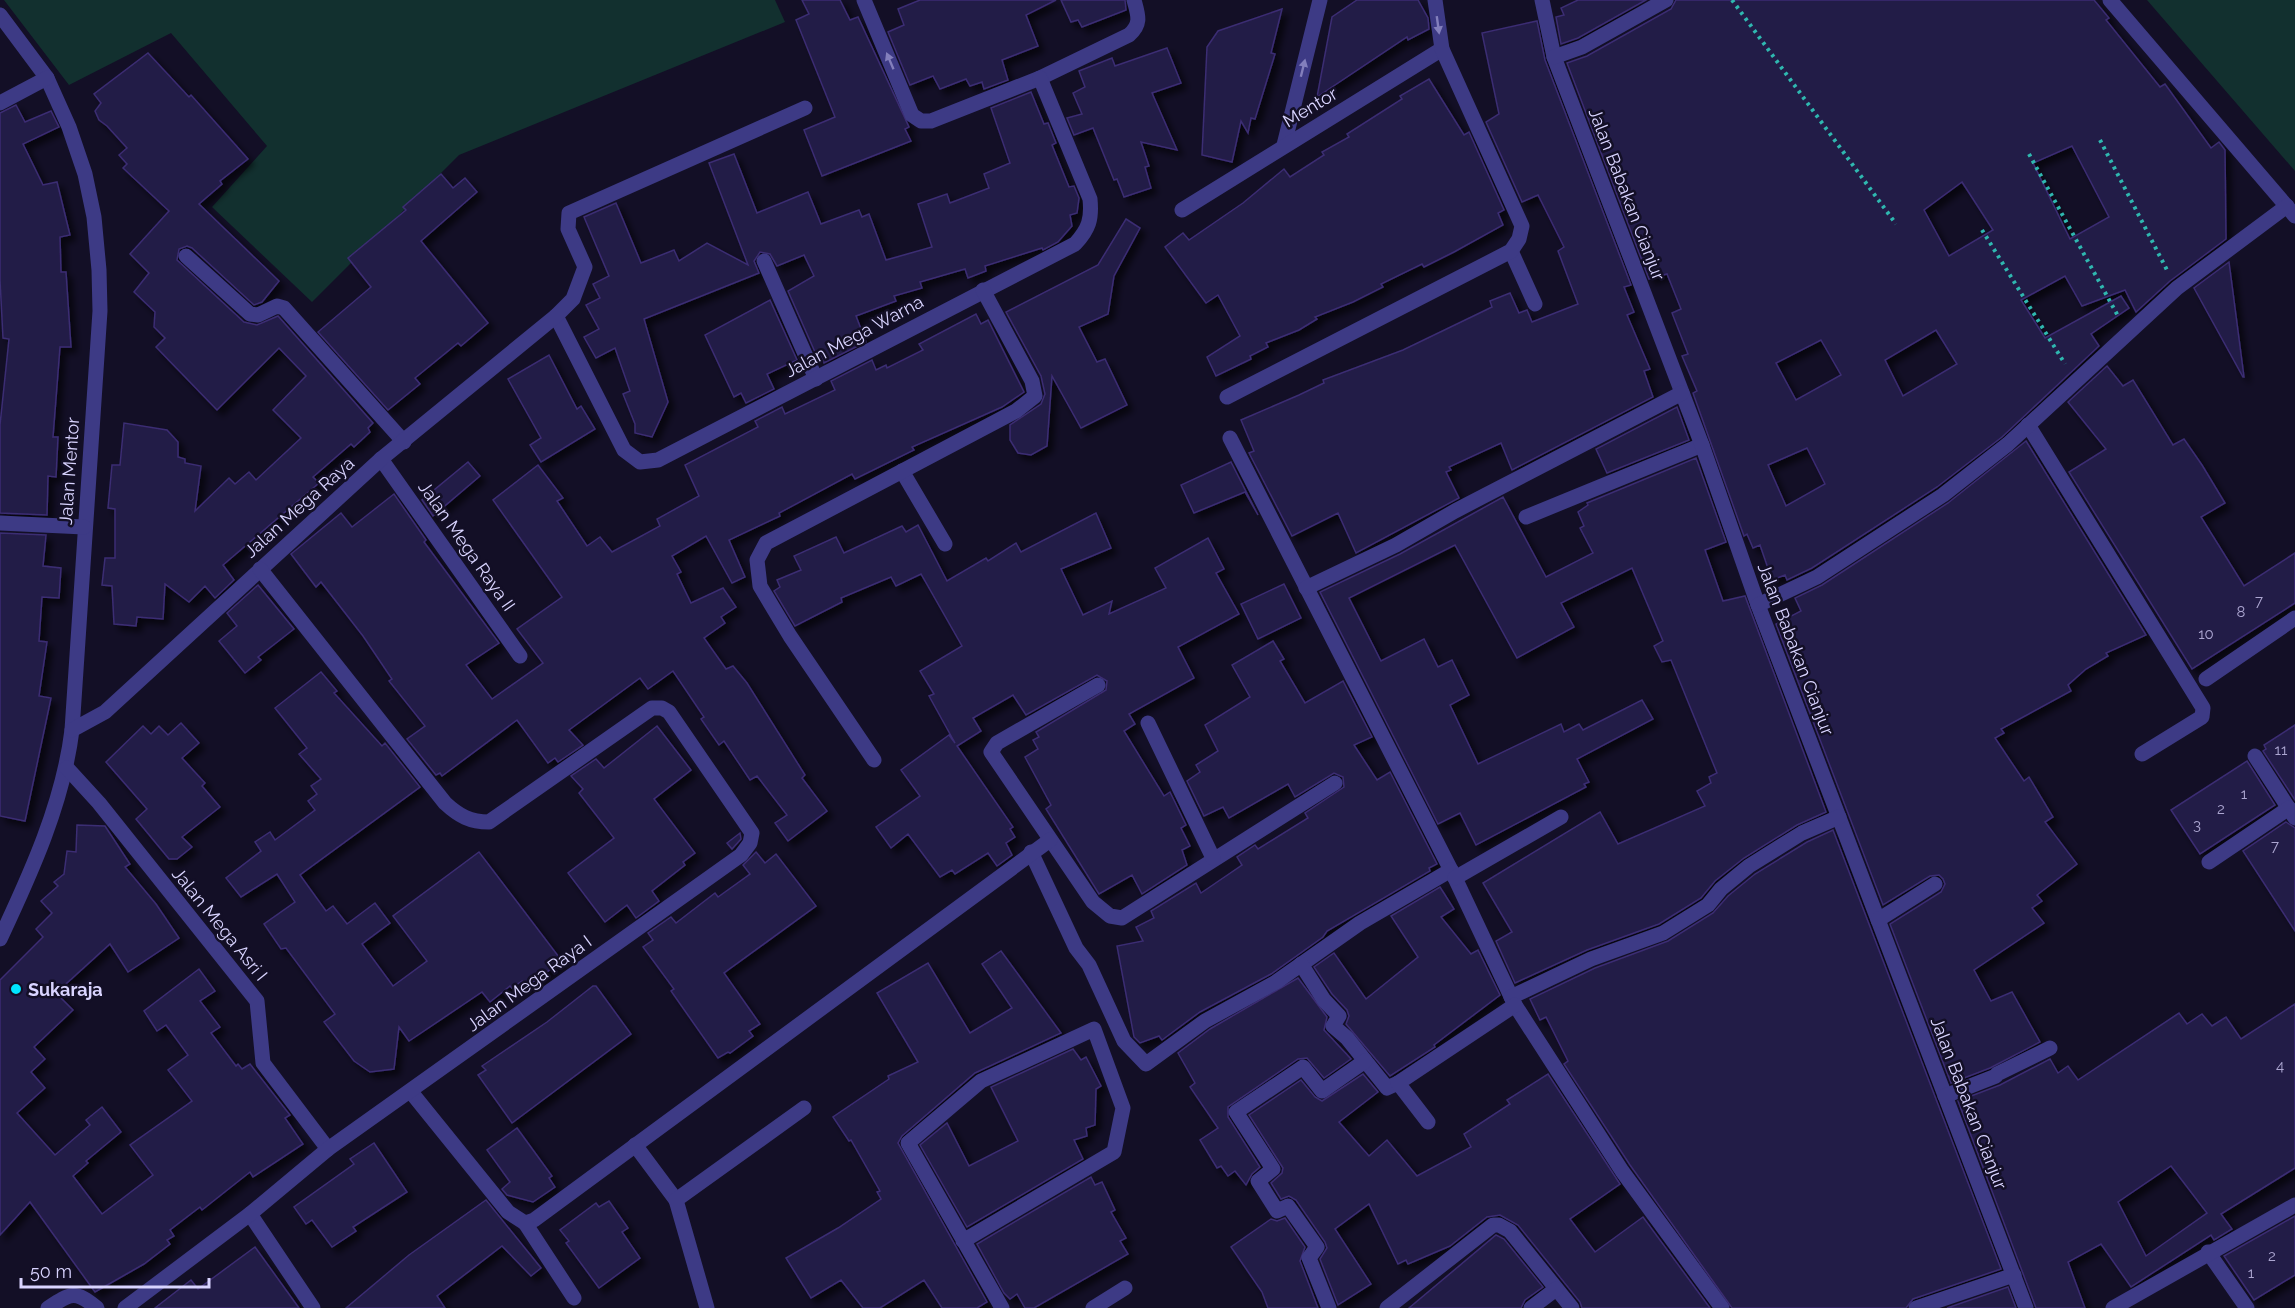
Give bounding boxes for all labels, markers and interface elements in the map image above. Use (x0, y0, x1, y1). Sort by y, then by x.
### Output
one-way arrow (1434, 15, 1443, 34)
one-way arrow (885, 52, 894, 69)
one-way arrow (1299, 59, 1309, 77)
street label: Mentor (1279, 82, 1341, 131)
street label: Jalan Babakan Cianjur (1584, 105, 1670, 284)
street label: Jalan Mega Warna (781, 291, 927, 381)
street label: Jalan Mentor (55, 416, 83, 525)
street label: Jalan Mega Raya (240, 452, 358, 562)
street label: Jalan Mega Raya II (414, 477, 520, 615)
street label: Jalan Babakan Cianjur (1753, 560, 1839, 739)
house number: 7 (2255, 592, 2263, 610)
house number: 8 (2237, 603, 2246, 621)
house number: 10 (2198, 625, 2214, 643)
house number: 11 (2275, 741, 2288, 759)
house number: 1 (2241, 785, 2248, 803)
house number: 2 (2217, 800, 2225, 818)
house number: 3 (2193, 816, 2201, 834)
house number: 7 (2271, 837, 2279, 855)
street label: Jalan Mega Asri I (168, 863, 272, 985)
street label: Jalan Mega Raya I (462, 931, 596, 1035)
place label: Sukaraja (28, 979, 103, 1000)
marker: Sukaraja (9, 982, 23, 996)
street label: Jalan Babakan Cianjur (1926, 1014, 2012, 1193)
house number: 4 (2276, 1057, 2284, 1075)
house number: 2 (2268, 1247, 2276, 1265)
scale bar (21, 1251, 208, 1289)
text: 50 m (30, 1261, 72, 1282)
house number: 1 (2248, 1264, 2255, 1282)

